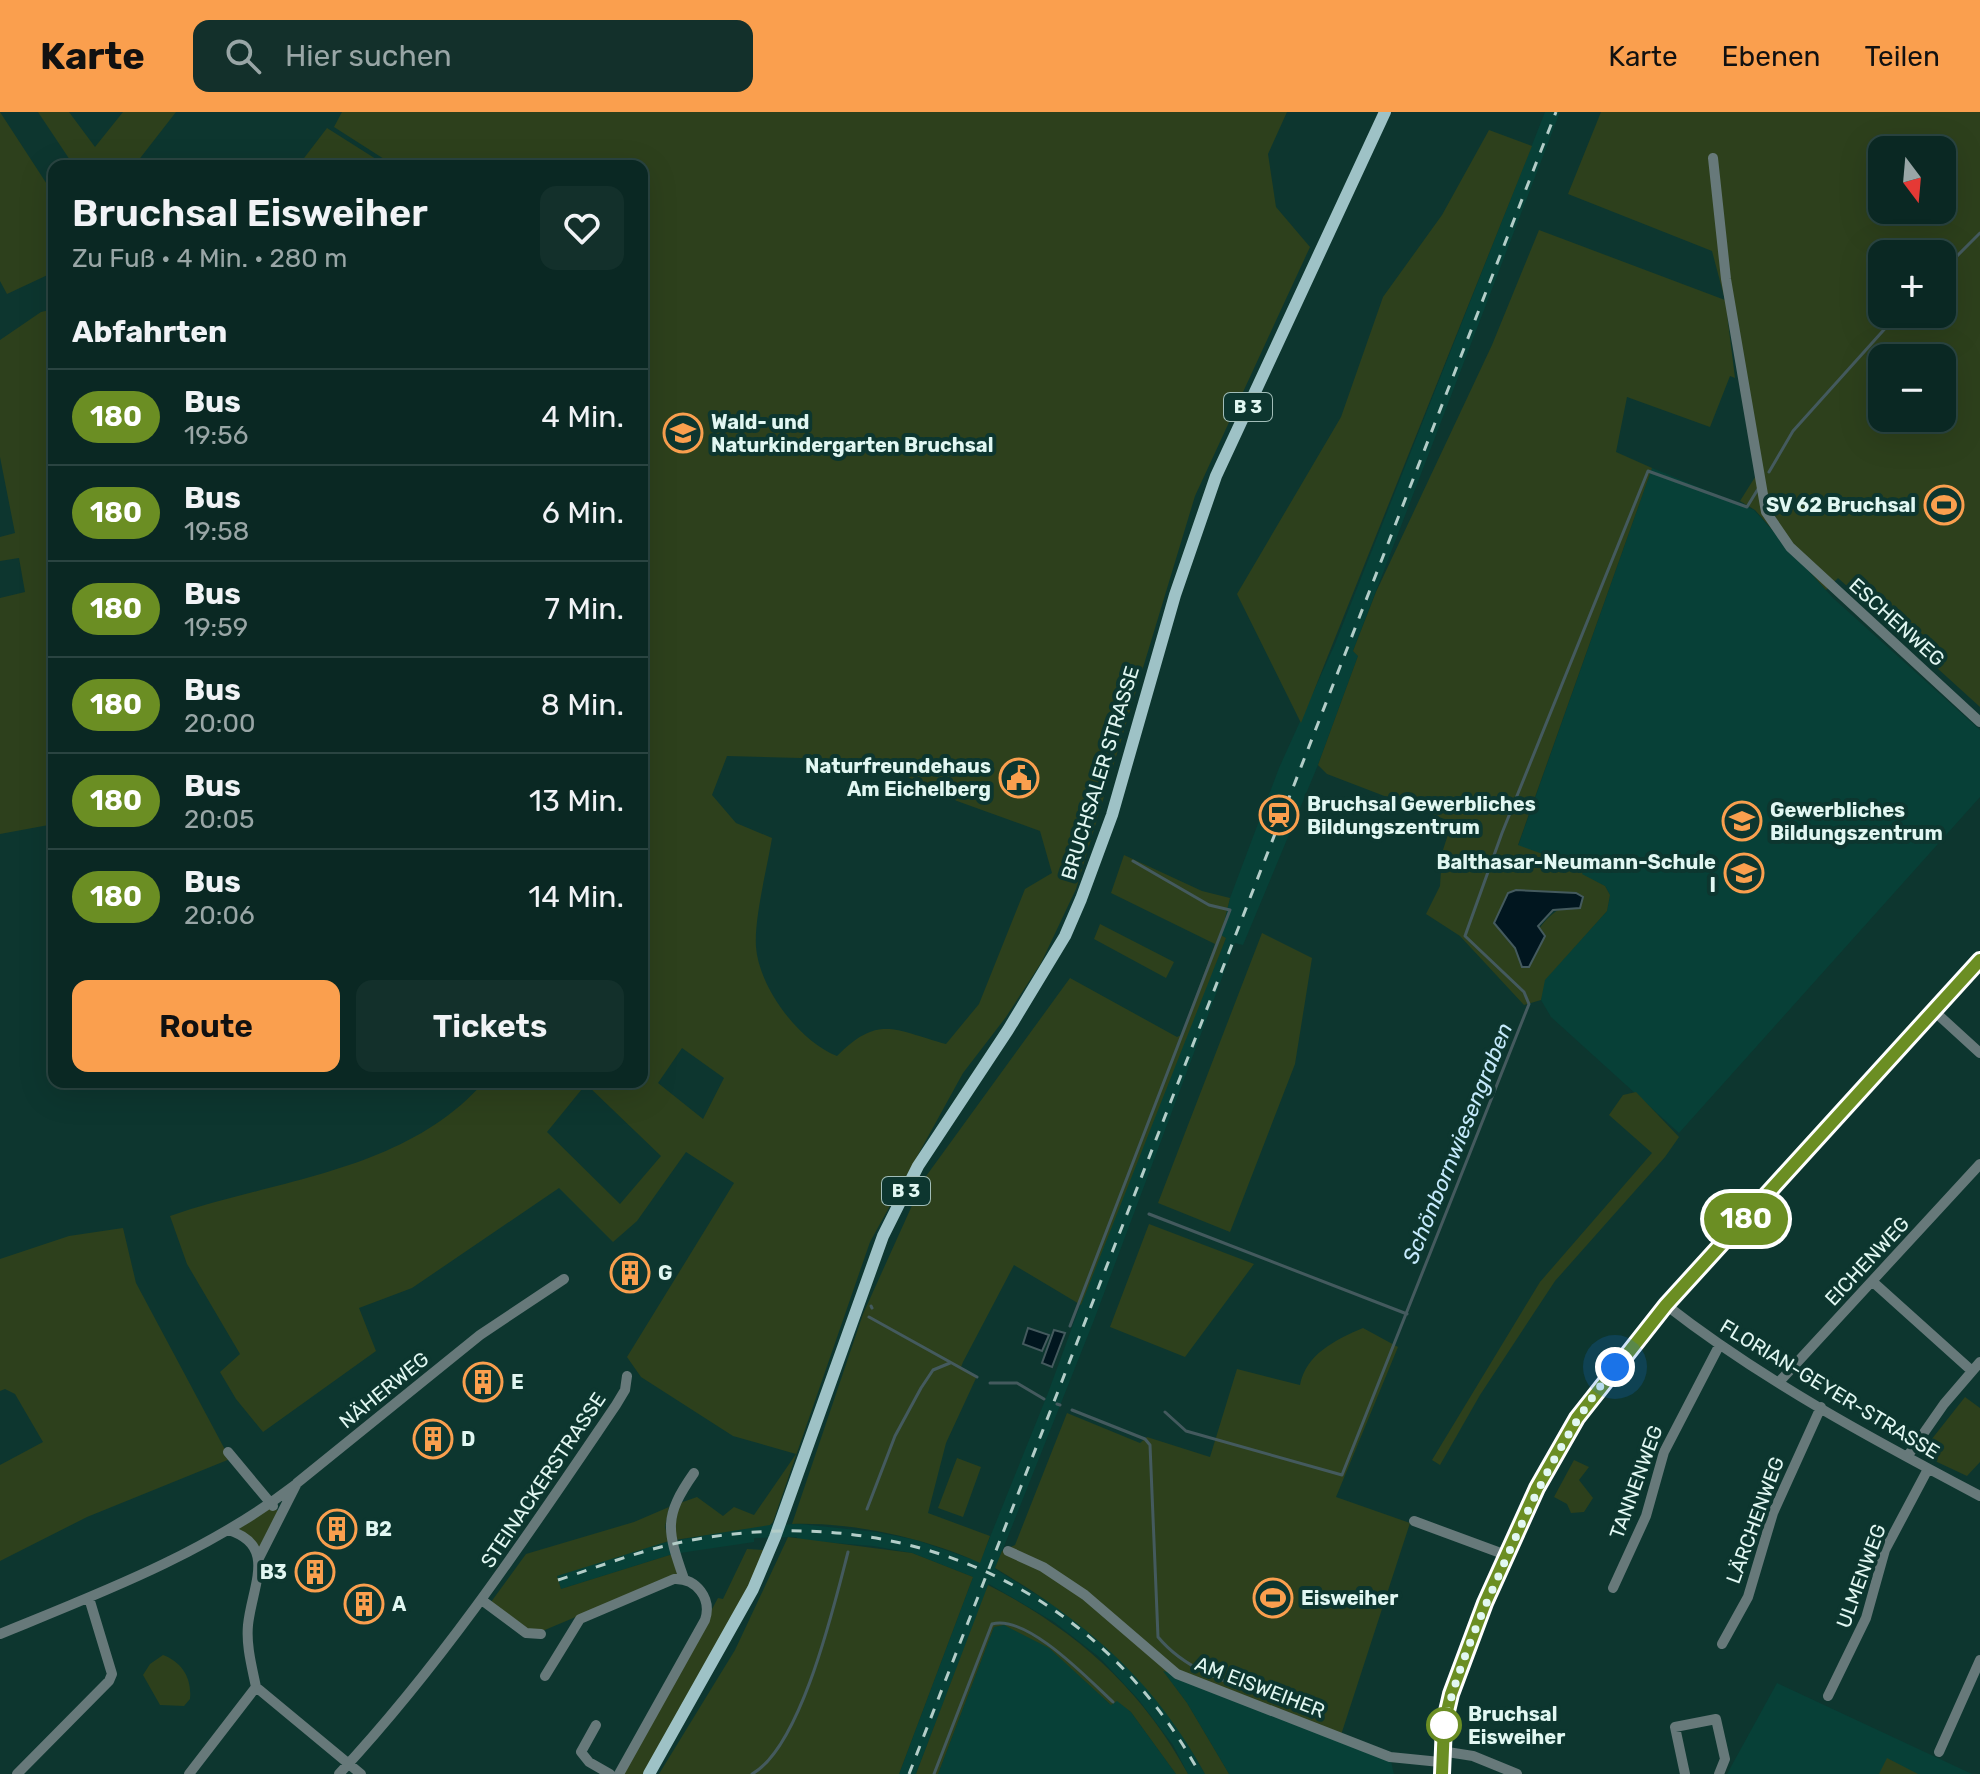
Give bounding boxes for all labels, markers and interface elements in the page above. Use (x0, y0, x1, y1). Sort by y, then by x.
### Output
search box (193, 20, 753, 92)
text: Karte (40, 33, 145, 79)
icon: search (221, 34, 265, 78)
text: Hier suchen (285, 38, 452, 74)
text: Karte (1608, 40, 1678, 73)
text: Ebenen (1722, 40, 1821, 73)
text: Teilen (1865, 40, 1940, 73)
north arrow (1868, 136, 1956, 224)
map controls (1868, 136, 1956, 432)
button: heart (540, 186, 624, 270)
text: Bruchsal Eisweiher (72, 190, 428, 236)
button: + (1868, 240, 1956, 328)
text: Zu Fuß · 4 Min. · 280 m (72, 243, 347, 274)
text: Abfahrten (72, 314, 227, 350)
button: − (1868, 344, 1956, 432)
text: Bus (184, 384, 241, 420)
road number: B 3 (1224, 393, 1272, 421)
text: 4 Min. (541, 399, 624, 435)
text: 180 (90, 400, 142, 433)
place label: Wald- und Naturkindergarten Bruchsal (711, 410, 993, 457)
school or university icon: Wald- und Naturkindergarten Bruchsal (662, 412, 704, 454)
text: 19:56 (184, 420, 248, 451)
text: Bus (184, 480, 241, 516)
sports icon: SV 62 Bruchsal (1923, 484, 1965, 526)
place label: SV 62 Bruchsal (1766, 493, 1916, 517)
text: 6 Min. (542, 495, 624, 531)
text: 180 (90, 496, 142, 529)
text: 19:58 (184, 516, 249, 547)
street label: ESCHENWEG (1844, 573, 1950, 671)
text: Bus (184, 576, 241, 612)
text: 7 Min. (544, 591, 624, 627)
text: 180 (90, 592, 142, 625)
text: 19:59 (184, 612, 248, 643)
street label: BRUCHSALER STRASSE (1056, 663, 1144, 883)
text: Bus (184, 672, 241, 708)
text: 8 Min. (541, 687, 624, 723)
text: 180 (90, 688, 142, 721)
text: 20:00 (184, 708, 255, 739)
place label: Naturfreundehaus Am Eichelberg (805, 754, 991, 801)
public building icon: Naturfreundehaus Am Eichelberg (998, 757, 1040, 799)
text: Bus (184, 768, 241, 804)
text: 13 Min. (529, 783, 624, 819)
text: 180 (90, 784, 142, 817)
place label: Bruchsal Gewerbliches Bildungszentrum (1307, 792, 1536, 839)
station icon: Bruchsal Gewerbliches Bildungszentrum (1258, 794, 1300, 836)
place label: Gewerbliches Bildungszentrum (1770, 798, 1943, 845)
school or university icon: Gewerbliches Bildungszentrum (1721, 800, 1763, 842)
text: 20:05 (184, 804, 254, 835)
place label: Balthasar-Neumann-Schule I (1436, 850, 1716, 897)
school or university icon: Balthasar-Neumann-Schule I (1723, 852, 1765, 894)
text: Bus (184, 864, 241, 900)
text: 14 Min. (528, 879, 624, 915)
text: 180 (90, 880, 142, 913)
text: 20:06 (184, 900, 255, 931)
button: Route (72, 980, 340, 1072)
button: Tickets (356, 980, 624, 1072)
water label: Schönbornwiesengraben (1397, 1019, 1518, 1268)
road number: B 3 (882, 1177, 930, 1205)
line badge: 180 (1700, 1193, 1792, 1245)
text: 180 (1720, 1202, 1772, 1235)
street label: EICHENWEG (1820, 1212, 1914, 1310)
building icon: G (609, 1252, 651, 1294)
place label: G (658, 1261, 672, 1285)
street label: FLORIAN-GEYER-STRASSE (1716, 1314, 1944, 1464)
street label: NÄHERWEG (334, 1347, 434, 1433)
your location (1595, 1347, 1635, 1387)
building icon: E (462, 1361, 504, 1403)
place label: E (511, 1370, 524, 1394)
street label: STEINACKERSTRASSE (475, 1388, 611, 1572)
building icon: D (412, 1418, 454, 1460)
street label: TANNENWEG (1604, 1422, 1668, 1542)
place label: D (461, 1427, 475, 1451)
street label: LÄRCHENWEG (1721, 1453, 1789, 1587)
building icon: B2 (316, 1508, 358, 1550)
place label: B2 (365, 1517, 392, 1541)
street label: ULMENWEG (1831, 1521, 1891, 1631)
building icon: B3 (294, 1551, 336, 1593)
place label: B3 (260, 1560, 287, 1584)
sports icon: Eisweiher (1252, 1577, 1294, 1619)
building icon: A (343, 1583, 385, 1625)
place label: Eisweiher (1301, 1586, 1398, 1610)
place label: A (392, 1592, 407, 1616)
street label: AM EISWEIHER (1192, 1651, 1328, 1723)
place label: Bruchsal Eisweiher (1468, 1702, 1565, 1749)
marker: Bruchsal Eisweiher (1427, 1708, 1461, 1742)

